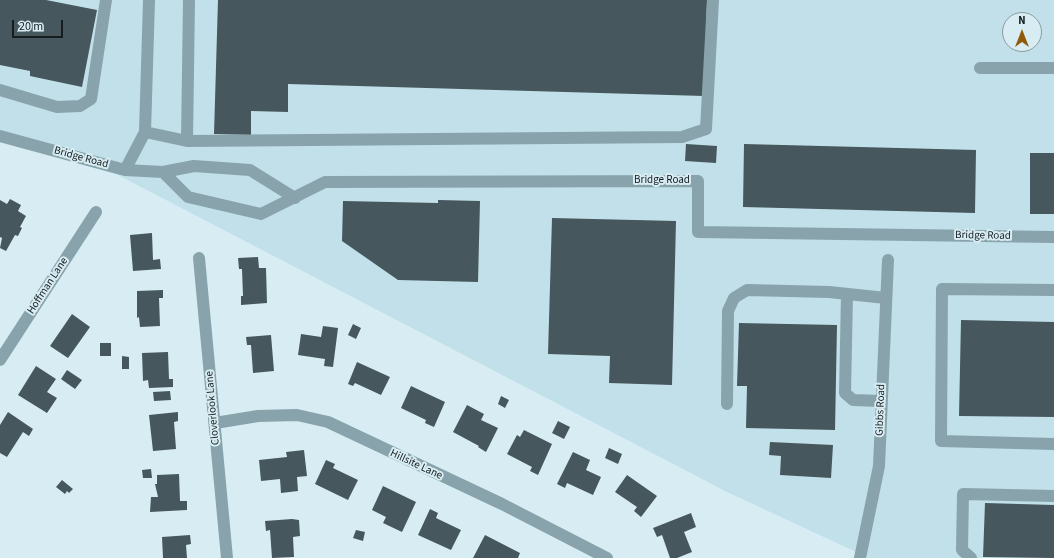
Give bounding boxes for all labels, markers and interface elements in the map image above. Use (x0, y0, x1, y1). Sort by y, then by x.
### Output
scale bar (14, 12, 65, 38)
north arrow (1002, 12, 1042, 52)
text: N (1018, 13, 1026, 28)
text: 20 m (19, 18, 43, 35)
street label: Bridge Road (52, 144, 110, 172)
street label: Bridge Road (634, 174, 690, 188)
street label: Bridge Road (955, 229, 1011, 243)
street label: Hoffman Lane (25, 255, 71, 317)
street label: Cloverlook Lane (203, 371, 223, 445)
street label: Gibbs Road (873, 384, 889, 436)
street label: Hillsite Lane (388, 447, 444, 483)

